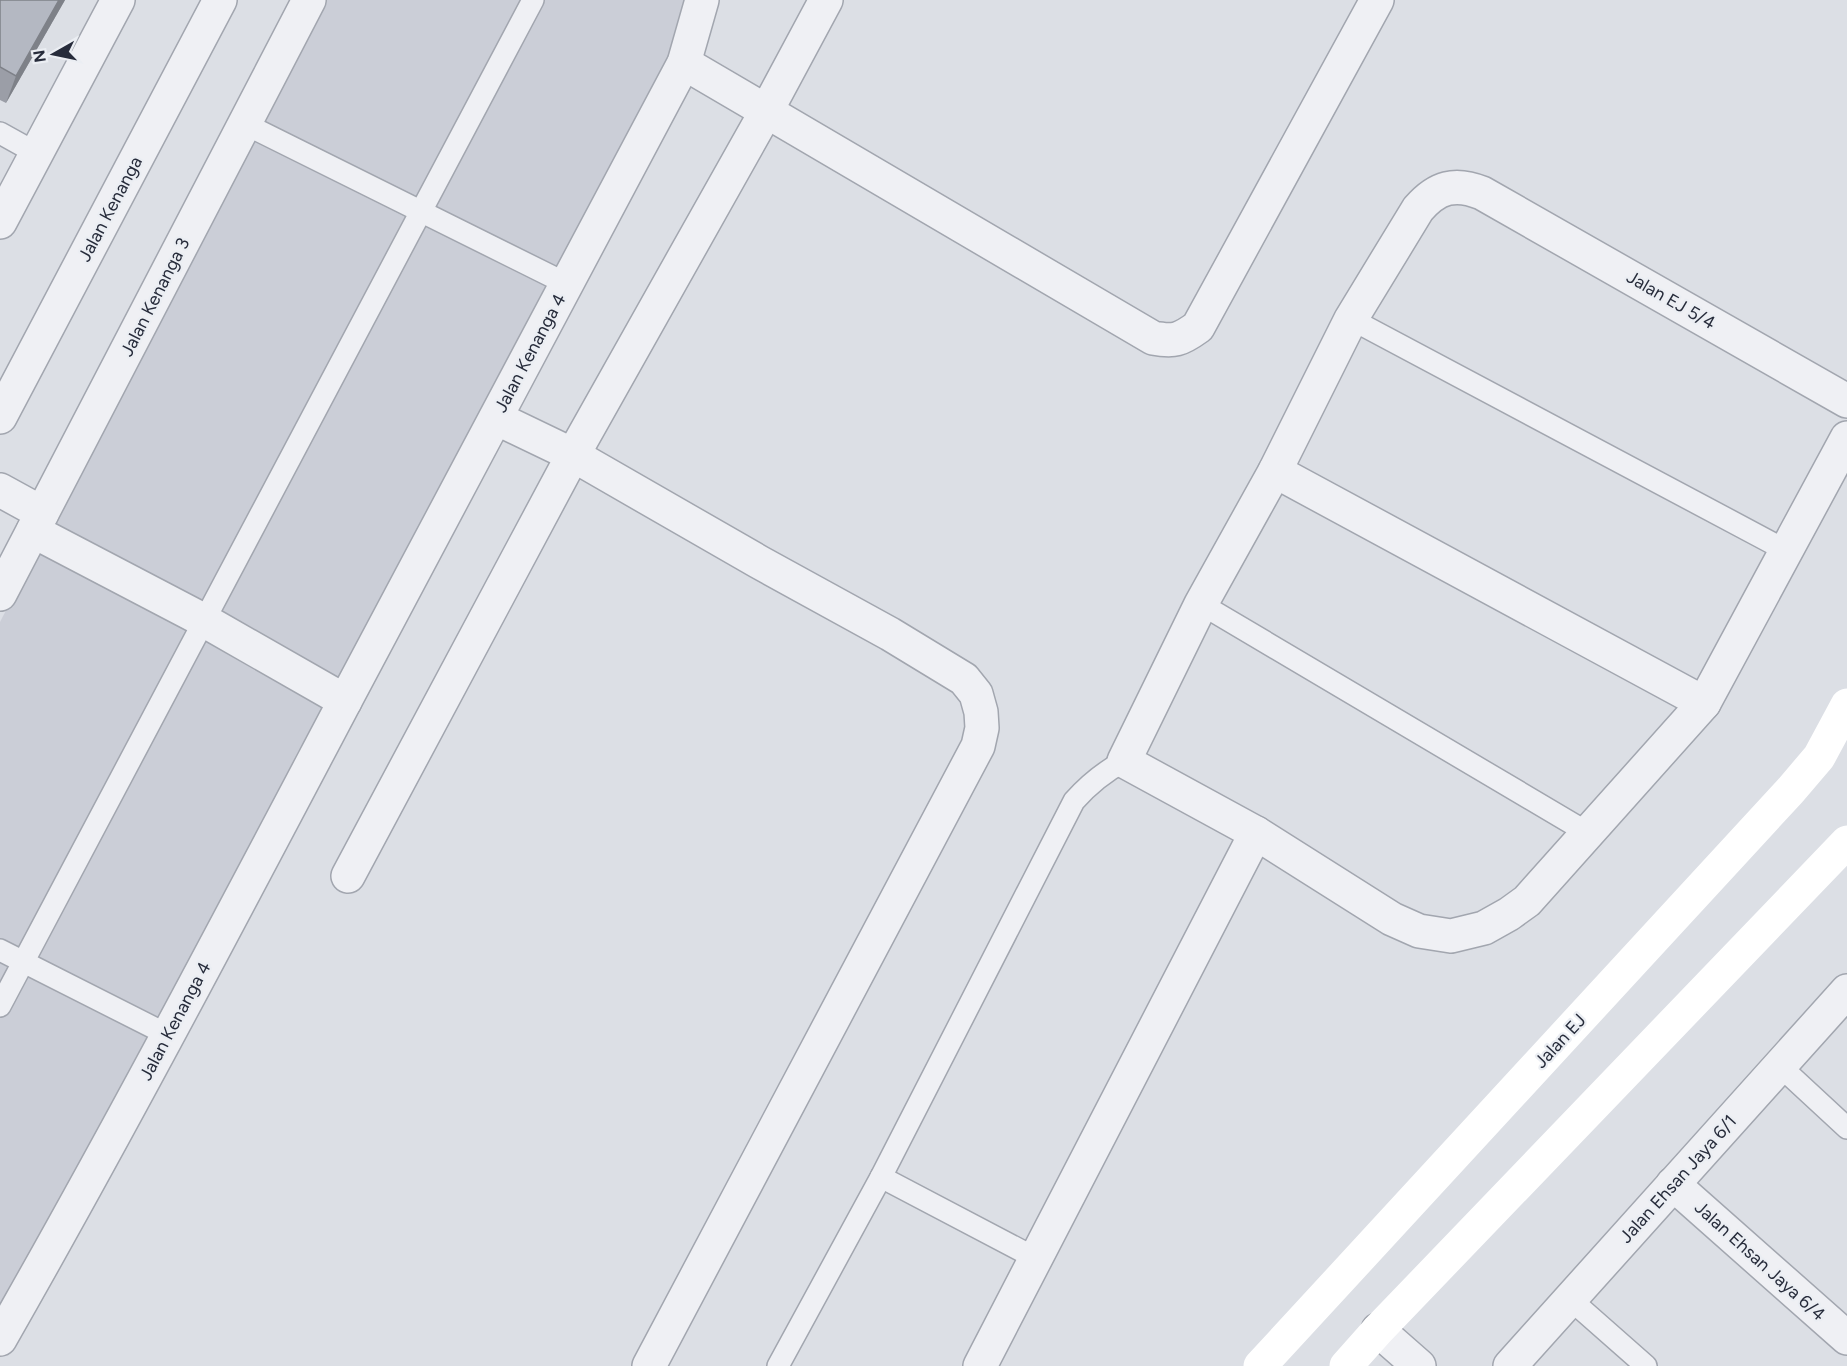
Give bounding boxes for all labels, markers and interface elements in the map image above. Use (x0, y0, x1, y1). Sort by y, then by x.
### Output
north arrow (24, 24, 84, 84)
text: N (29, 49, 50, 64)
street label: Jalan Kenanga (73, 153, 147, 265)
street label: Jalan Kenanga 3 (116, 234, 194, 360)
street label: Jalan EJ 5/4 (1623, 266, 1719, 334)
street label: Jalan Kenanga 4 (489, 290, 571, 416)
street label: Jalan Kenanga 4 (134, 958, 216, 1084)
street label: Jalan EJ (1529, 1009, 1591, 1073)
street label: Jalan Ehsan Jaya 6/1 (1615, 1110, 1741, 1248)
street label: Jalan Ehsan Jaya 6/4 (1690, 1196, 1830, 1326)

